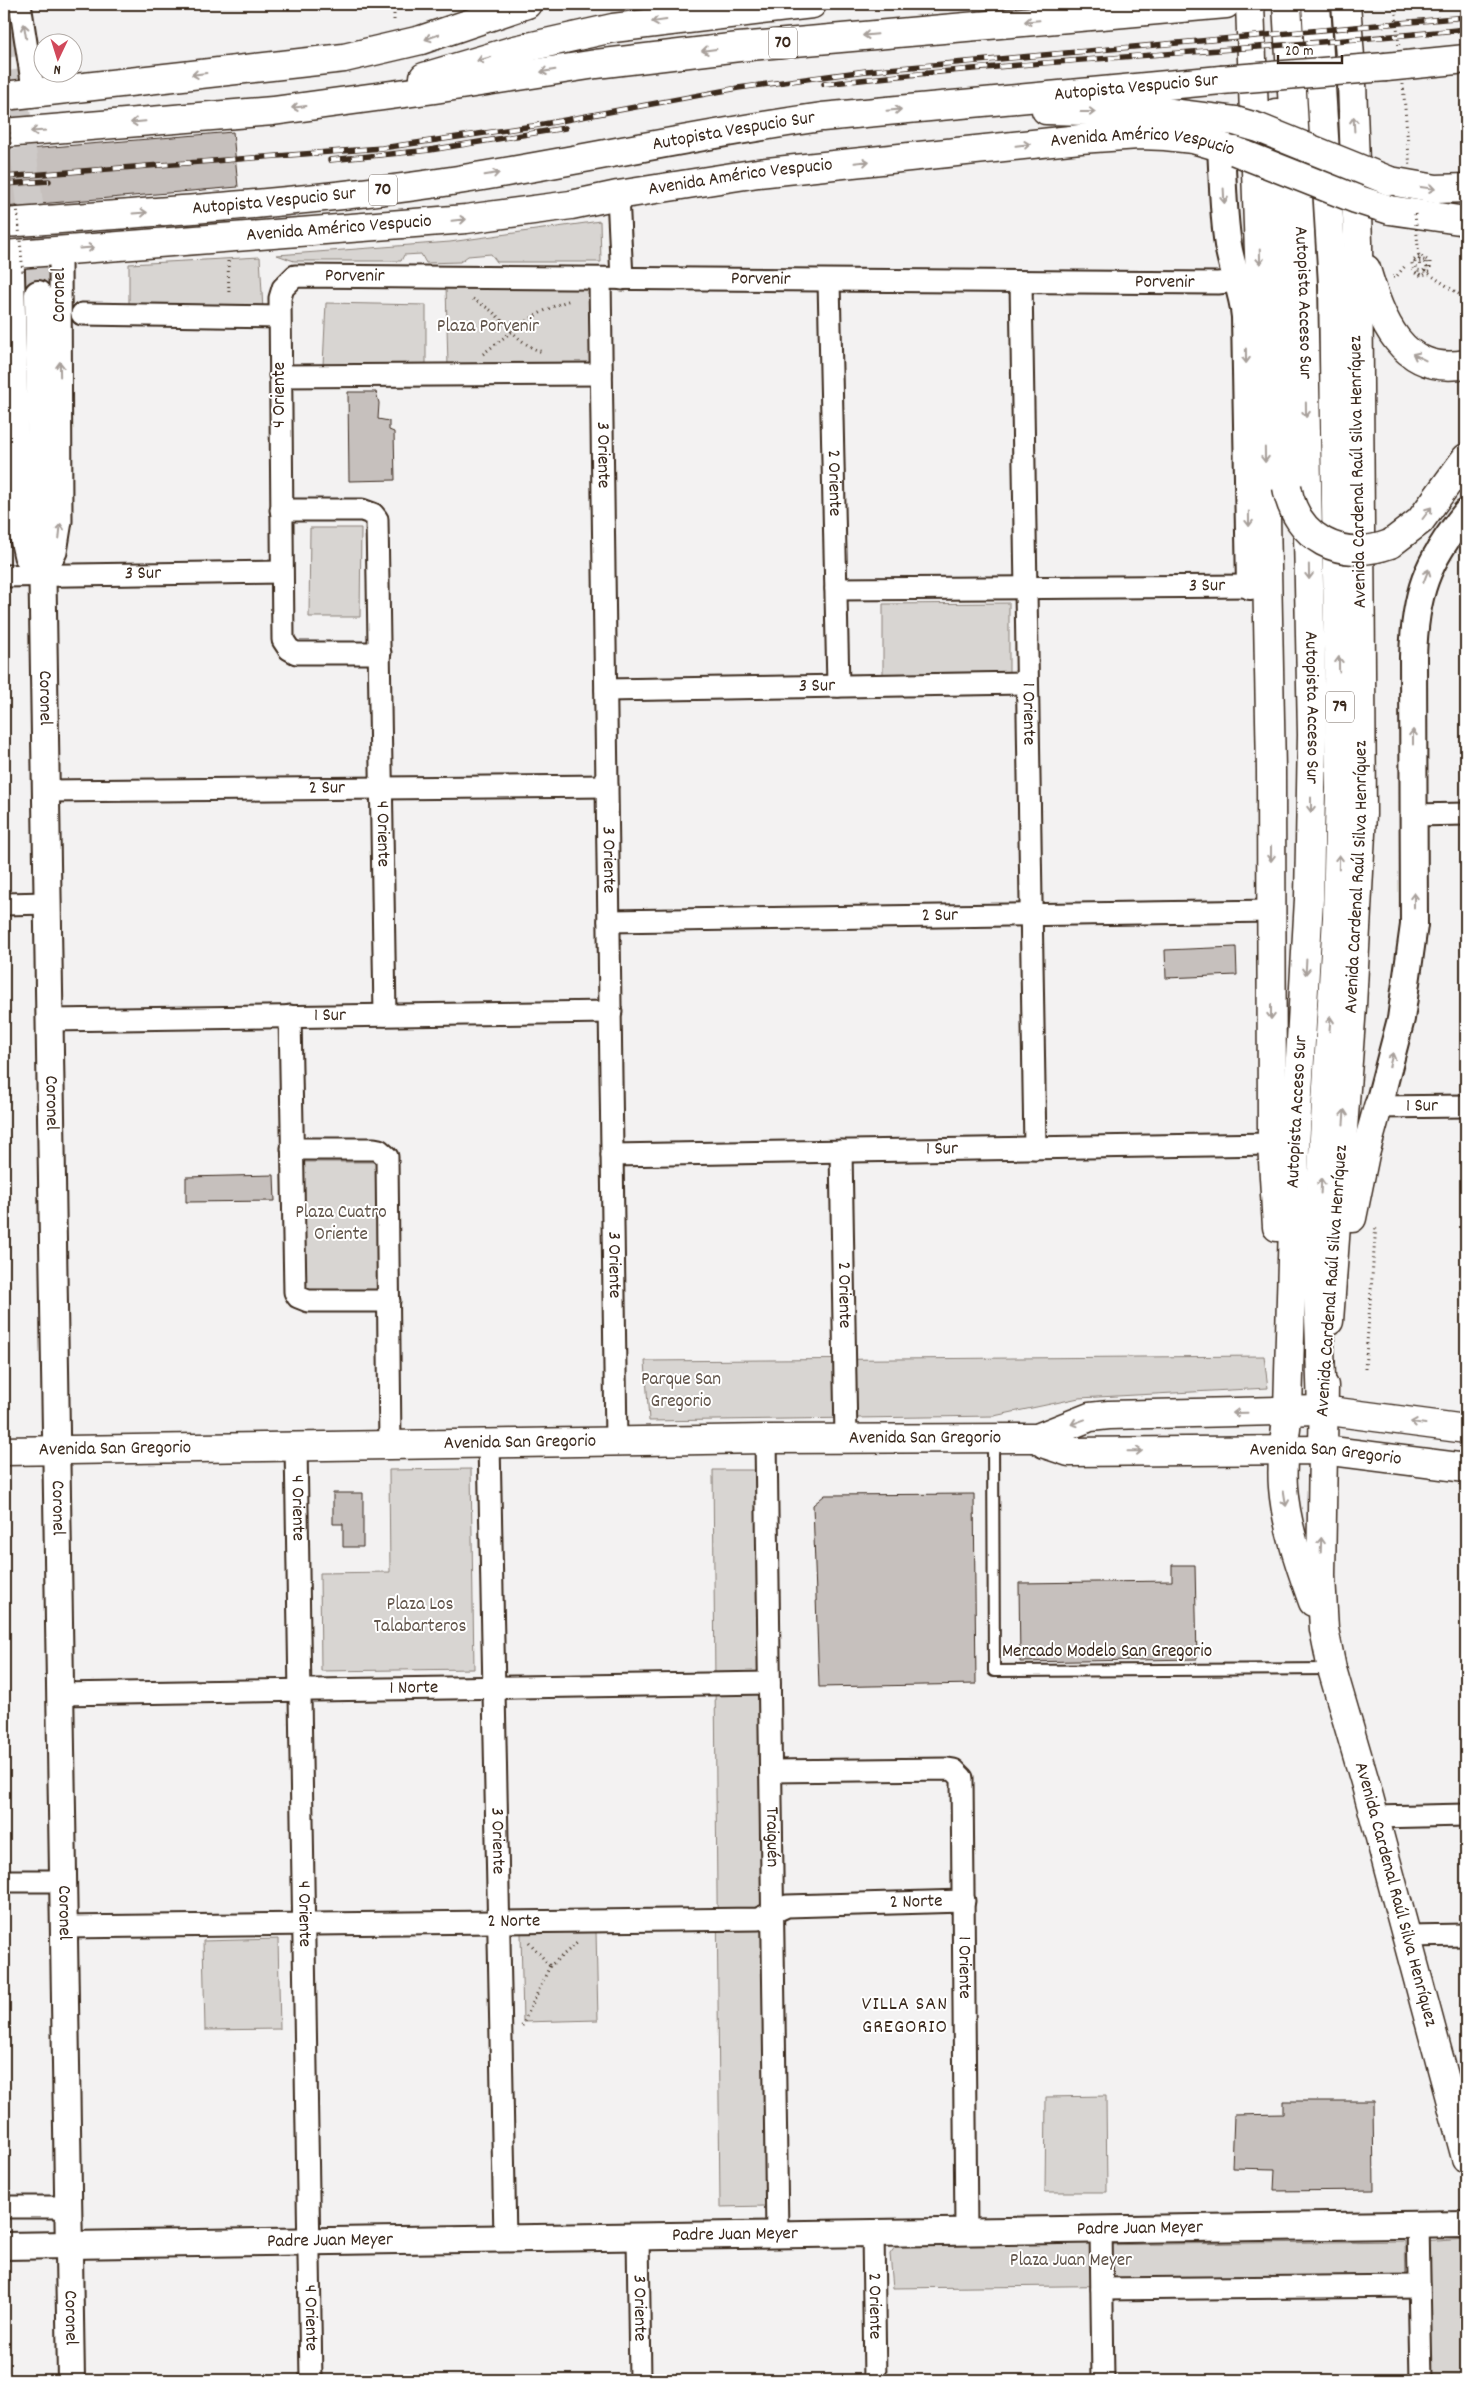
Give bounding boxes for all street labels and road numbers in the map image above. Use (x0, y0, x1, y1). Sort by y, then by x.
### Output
road number: 70 (769, 28, 797, 58)
street label: Autopista Vespucio Sur (1053, 67, 1219, 109)
street label: Autopista Vespucio Sur (650, 105, 817, 159)
street label: Avenida Américo Vespucio (1049, 121, 1238, 164)
street label: Avenida Américo Vespucio (646, 152, 834, 204)
road number: 70 (369, 174, 397, 206)
street label: Autopista Vespucio Sur (191, 180, 358, 223)
street label: Avenida Américo Vespucio (245, 208, 433, 250)
street label: Autopista Acceso Sur (1286, 225, 1318, 379)
street label: Porvenir (325, 263, 385, 290)
street label: Porvenir (731, 266, 791, 293)
street label: Coronel (47, 267, 74, 323)
street label: Porvenir (1135, 269, 1195, 296)
street label: Avenida Cardenal Raúl Silva Henríquez (1343, 335, 1375, 609)
street label: 4 Oriente (267, 362, 294, 428)
street label: 3 Oriente (588, 421, 616, 489)
street label: 2 Oriente (819, 449, 848, 517)
street label: 3 Sur (125, 560, 161, 588)
street label: 3 Sur (1189, 573, 1225, 600)
street label: Autopista Acceso Sur (1296, 631, 1326, 784)
street label: Coronel (30, 670, 58, 726)
street label: 3 Sur (799, 673, 835, 700)
street label: 1 Oriente (1014, 682, 1042, 745)
road number: 79 (1326, 692, 1354, 722)
street label: Avenida Cardenal Raúl Silva Henríquez (1338, 740, 1376, 1014)
street label: 2 Sur (309, 775, 345, 802)
street label: 4 Oriente (368, 801, 396, 867)
street label: 3 Oriente (594, 826, 622, 894)
street label: 2 Sur (922, 902, 958, 930)
street label: 1 Sur (314, 1002, 346, 1030)
street label: Autopista Acceso Sur (1281, 1035, 1315, 1189)
street label: Coronel (37, 1075, 65, 1131)
street label: 1 Sur (1406, 1093, 1438, 1120)
street label: 1 Sur (926, 1136, 958, 1163)
street label: Avenida Cardenal Raúl Silva Henríquez (1310, 1144, 1356, 1418)
street label: 3 Oriente (600, 1231, 628, 1298)
street label: 2 Oriente (829, 1261, 858, 1329)
street label: Avenida San Gregorio (849, 1425, 1001, 1452)
street label: Avenida San Gregorio (443, 1428, 596, 1458)
street label: Avenida San Gregorio (39, 1435, 191, 1464)
street label: Avenida San Gregorio (1249, 1436, 1403, 1473)
street label: 4 Oriente (283, 1475, 311, 1541)
street label: Coronel (43, 1480, 71, 1536)
street label: Mercado Modelo San Gregorio (1002, 1639, 1212, 1666)
street label: 1 Norte (389, 1675, 439, 1702)
street label: Avenida Cardenal Raúl Silva Henríquez (1346, 1759, 1444, 2030)
street label: Traiguén (758, 1806, 785, 1867)
street label: 3 Oriente (483, 1807, 511, 1875)
street label: 4 Oriente (289, 1881, 318, 1947)
street label: Coronel (50, 1885, 78, 1941)
street label: 2 Norte (889, 1888, 943, 1917)
street label: 2 Norte (487, 1908, 541, 1936)
street label: 1 Oriente (950, 1936, 977, 1999)
street label: Padre Juan Meyer (1077, 2214, 1203, 2243)
street label: Padre Juan Meyer (672, 2221, 798, 2249)
street label: Padre Juan Meyer (267, 2227, 393, 2256)
street label: 2 Oriente (860, 2272, 888, 2340)
street label: 3 Oriente (625, 2274, 653, 2342)
street label: 4 Oriente (296, 2285, 324, 2351)
street label: Coronel (56, 2290, 84, 2346)

